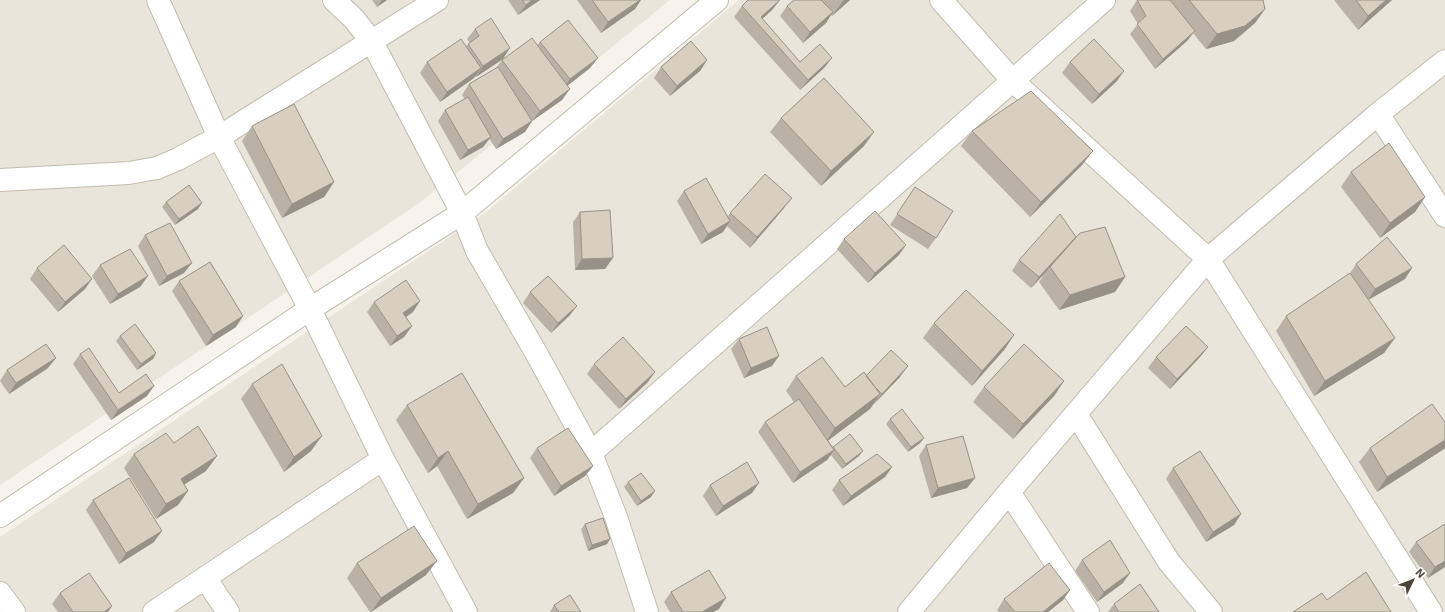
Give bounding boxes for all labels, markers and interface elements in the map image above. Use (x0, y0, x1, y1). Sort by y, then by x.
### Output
north arrow (1393, 560, 1433, 600)
text: N (1413, 565, 1428, 580)

